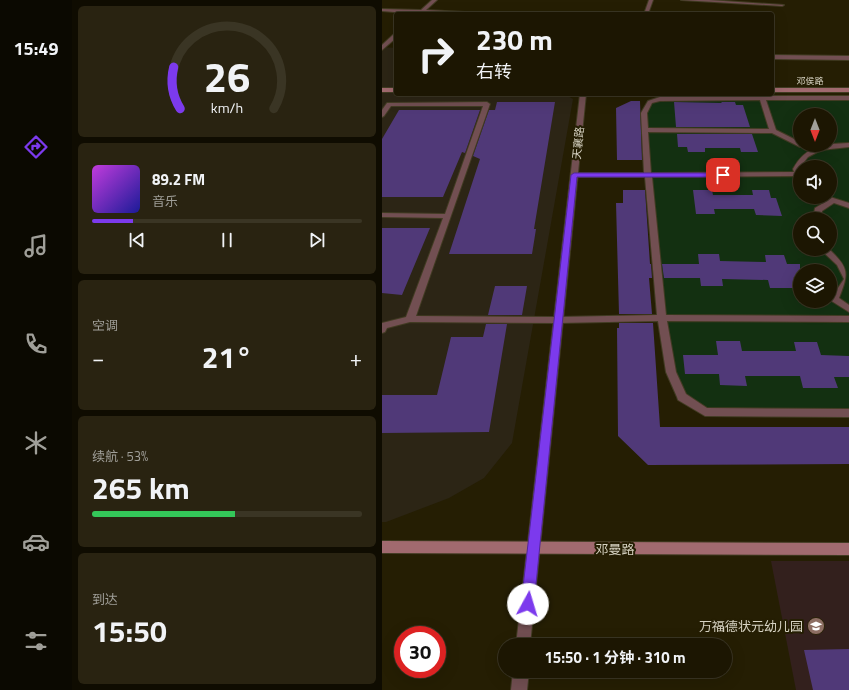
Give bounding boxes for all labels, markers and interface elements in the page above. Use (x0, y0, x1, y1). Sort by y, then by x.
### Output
text: 230 m (476, 18, 553, 61)
icon: right (410, 28, 462, 80)
text: 15:49 (14, 35, 58, 62)
text: 26 (204, 45, 250, 108)
text: 右转 (476, 58, 512, 85)
street label: 邓侯路 (796, 74, 824, 87)
text: km/h (211, 97, 243, 119)
north arrow (793, 108, 837, 152)
map controls (793, 108, 837, 308)
street label: 天襄路 (568, 126, 588, 160)
icon: directions (22, 133, 50, 161)
pin (706, 158, 740, 192)
button: sound (793, 160, 837, 204)
icon: arrive (712, 164, 734, 186)
text: 89.2 FM (152, 168, 205, 191)
text: 音乐 (152, 191, 178, 211)
button: search (793, 212, 837, 256)
icon: previous (126, 229, 148, 251)
icon: pause (216, 229, 238, 251)
icon: next (306, 229, 328, 251)
icon: music (22, 232, 50, 260)
button: layers (793, 264, 837, 308)
text: 空调 (92, 315, 118, 335)
icon: phone (22, 330, 50, 358)
text: 21° (202, 334, 252, 380)
text: − (92, 341, 104, 375)
text: + (350, 341, 362, 375)
icon: climate (22, 429, 50, 457)
text: 续航 · 53% (92, 446, 148, 466)
text: 265 km (92, 465, 190, 511)
icon: car (22, 528, 50, 556)
street label: 邓曼路 (595, 539, 635, 559)
position arrow (507, 583, 549, 625)
text: 到达 (92, 589, 118, 609)
text: 15:50 (92, 608, 167, 654)
place label: 万福德状元幼儿园 (699, 616, 803, 636)
school or university icon: 万福德状元幼儿园 (806, 616, 826, 636)
speed limit sign: 30 (394, 626, 446, 678)
icon: filters (22, 627, 50, 655)
text: 15:50 · 1 分钟 · 310 m (544, 646, 686, 669)

